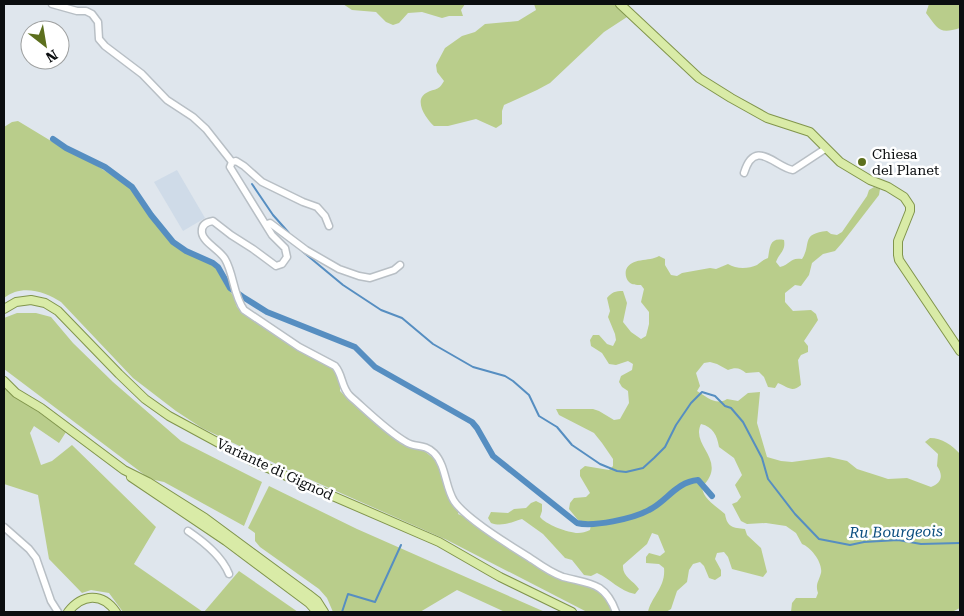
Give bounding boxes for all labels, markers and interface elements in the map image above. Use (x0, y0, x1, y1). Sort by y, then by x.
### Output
north arrow (20, 20, 70, 70)
text: N (43, 47, 60, 66)
place label: Chiesa del Planet (872, 146, 939, 178)
marker: Chiesa del Planet (856, 156, 868, 168)
street label: Variante di Gignod (214, 435, 336, 503)
water label: Ru Bourgeois (848, 522, 943, 542)

